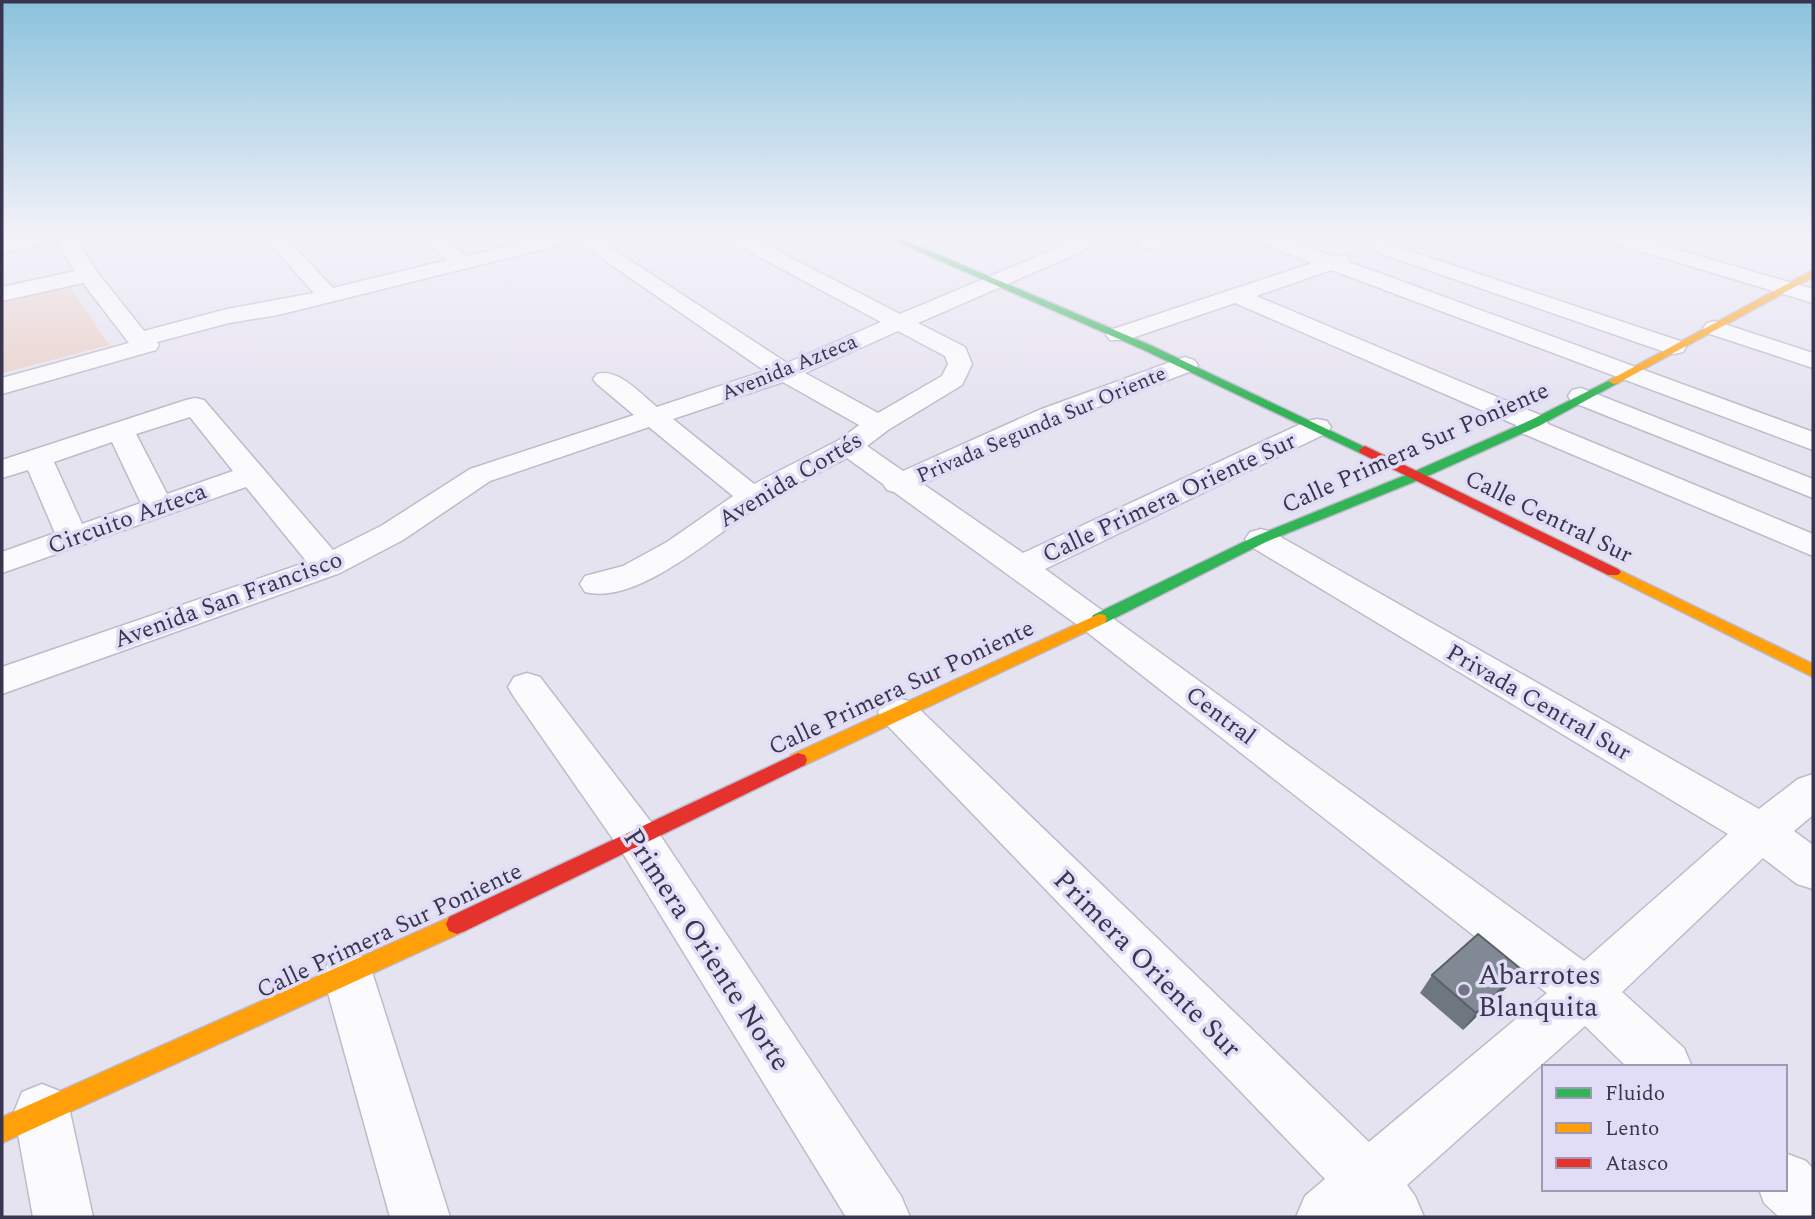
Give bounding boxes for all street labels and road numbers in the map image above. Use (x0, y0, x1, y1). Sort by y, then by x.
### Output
street label: Avenida Azteca (716, 326, 863, 410)
street label: Privada Segunda Sur Oriente (912, 358, 1171, 492)
street label: Calle Primera Sur Poniente (1276, 373, 1555, 523)
street label: Avenida Cortés (711, 422, 870, 537)
street label: Calle Primera Oriente Sur (1037, 423, 1302, 573)
street label: Calle Central Sur (1459, 461, 1639, 573)
street label: Circuito Azteca (43, 473, 212, 564)
street label: Avenida San Francisco (109, 542, 348, 658)
street label: Calle Primera Sur Poniente (763, 610, 1040, 765)
street label: Privada Central Sur (1439, 635, 1638, 771)
street label: Central (1178, 677, 1263, 754)
street label: Primera Oriente Norte (612, 820, 802, 1080)
street label: Calle Primera Sur Poniente (251, 853, 528, 1008)
street label: Primera Oriente Sur (1043, 860, 1251, 1068)

